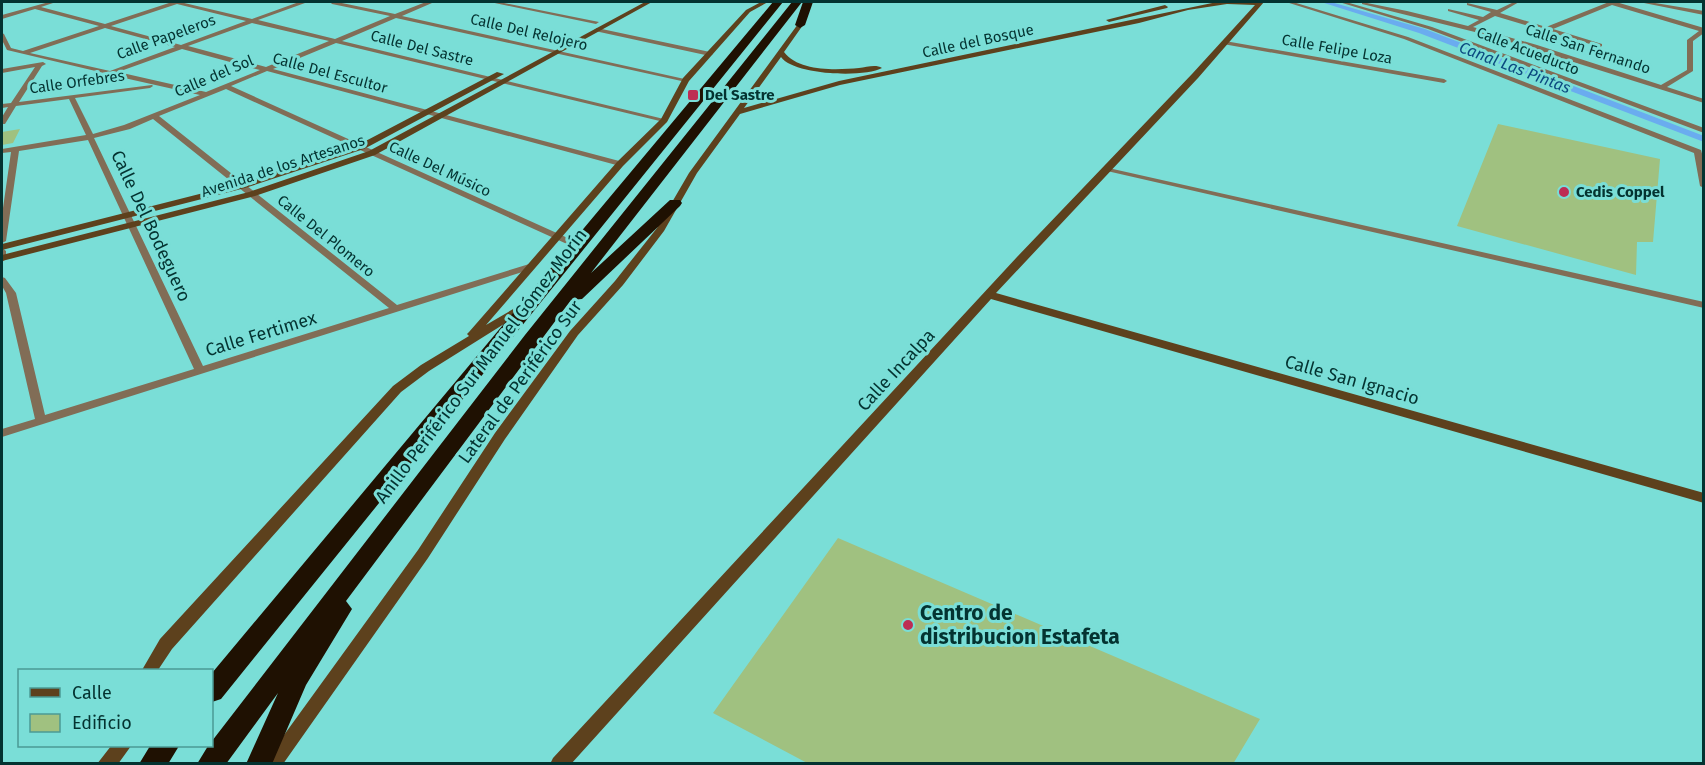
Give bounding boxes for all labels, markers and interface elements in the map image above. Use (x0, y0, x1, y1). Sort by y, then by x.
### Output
street label: Calle Del Relojero (469, 10, 589, 54)
street label: Calle Papeleros (114, 11, 218, 63)
street label: Calle del Bosque (921, 20, 1035, 62)
street label: Calle San Fernando (1523, 20, 1653, 78)
street label: Calle Acueducto (1474, 23, 1582, 79)
street label: Calle Del Sastre (369, 27, 475, 69)
street label: Calle Felipe Loza (1280, 30, 1394, 68)
water label: Canal Las Pintas (1456, 38, 1573, 97)
street label: Calle Del Escultor (271, 49, 390, 97)
street label: Calle del Sol (172, 51, 257, 101)
street label: Calle Orfebres (28, 66, 126, 98)
place label: Del Sastre (705, 86, 775, 104)
marker: Del Sastre (686, 88, 700, 102)
street label: Avenida de los Artesanos (199, 131, 367, 201)
street label: Calle Del Músico (386, 137, 494, 201)
street label: Calle Del Bodeguero (106, 147, 196, 305)
place label: Cedis Coppel (1576, 183, 1665, 201)
marker: Cedis Coppel (1557, 185, 1571, 199)
street label: Calle Del Plomero (274, 191, 378, 281)
street label: Anillo Periférico Sur Manuel Gómez Morín (370, 224, 592, 508)
street label: Lateral de Periférico Sur (453, 296, 587, 468)
street label: Calle Fertimex (203, 307, 319, 361)
street label: Calle Incalpa (852, 324, 940, 416)
street label: Calle San Ignacio (1282, 350, 1422, 410)
place label: Centro de distribucion Estafeta (920, 600, 1120, 650)
marker: Centro de distribucion Estafeta (901, 618, 915, 632)
legend (18, 669, 213, 747)
text: Calle (72, 682, 112, 704)
text: Edificio (72, 712, 132, 734)

